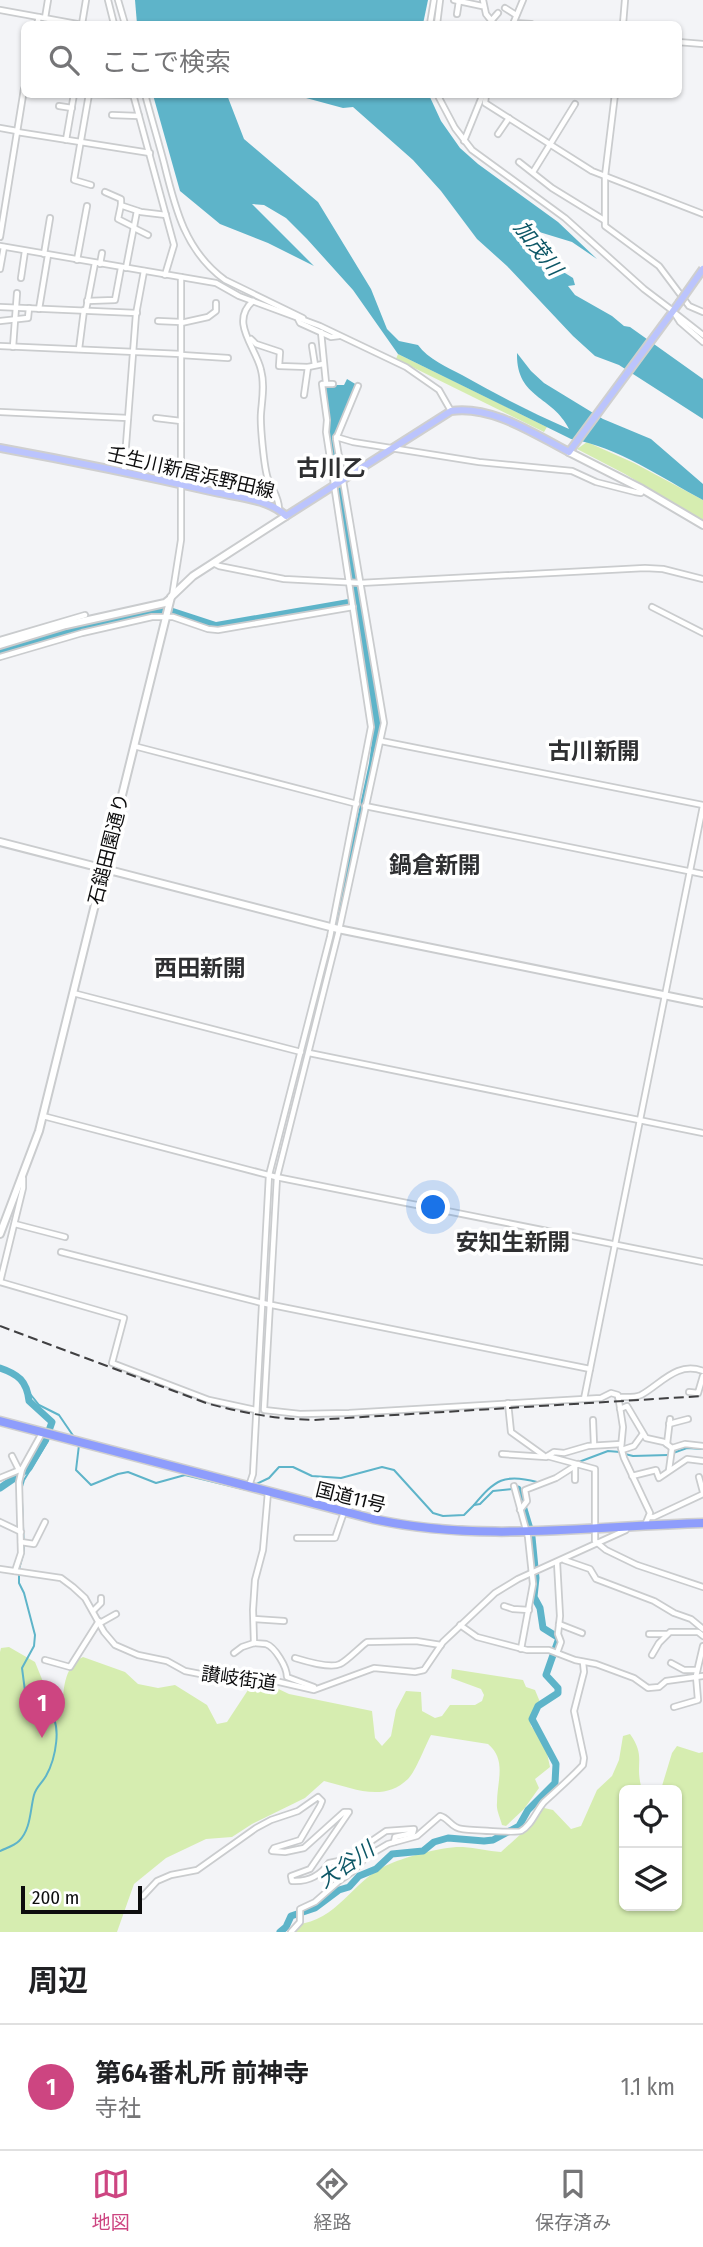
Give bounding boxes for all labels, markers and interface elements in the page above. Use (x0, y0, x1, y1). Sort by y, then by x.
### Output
search box (21, 21, 682, 98)
icon: search (45, 41, 83, 79)
text: ここで検索 (101, 47, 231, 78)
water label: 加茂川 (508, 215, 569, 282)
street label: 壬生川新居浜野田線 (105, 442, 277, 503)
district label: 古川乙 (297, 454, 366, 482)
district label: 古川新開 (548, 737, 640, 765)
street label: 石鎚田園通り (84, 791, 133, 907)
district label: 鍋倉新開 (389, 851, 481, 879)
district label: 西田新開 (154, 954, 246, 982)
your location (416, 1190, 450, 1224)
district label: 安知生新開 (456, 1228, 571, 1256)
street label: 国道11号 (313, 1478, 388, 1517)
street label: 讃岐街道 (200, 1662, 278, 1695)
pin: 1 (19, 1680, 65, 1738)
map controls (619, 1785, 682, 1911)
button: locate (619, 1785, 682, 1848)
water label: 大谷川 (313, 1835, 381, 1894)
button: layers (619, 1848, 682, 1911)
scale bar (21, 1883, 142, 1915)
text: 200 m (32, 1886, 79, 1909)
text: 周辺 (28, 1963, 88, 1999)
text: 第64番札所 前神寺 (95, 2058, 309, 2089)
text: 1 (46, 2073, 56, 2101)
text: 1.1 km (621, 2073, 675, 2101)
text: 寺社 (95, 2094, 141, 2122)
tab: 地図 (92, 2165, 130, 2234)
tab: 経路 (313, 2165, 351, 2234)
tab: 保存済み (535, 2165, 611, 2234)

